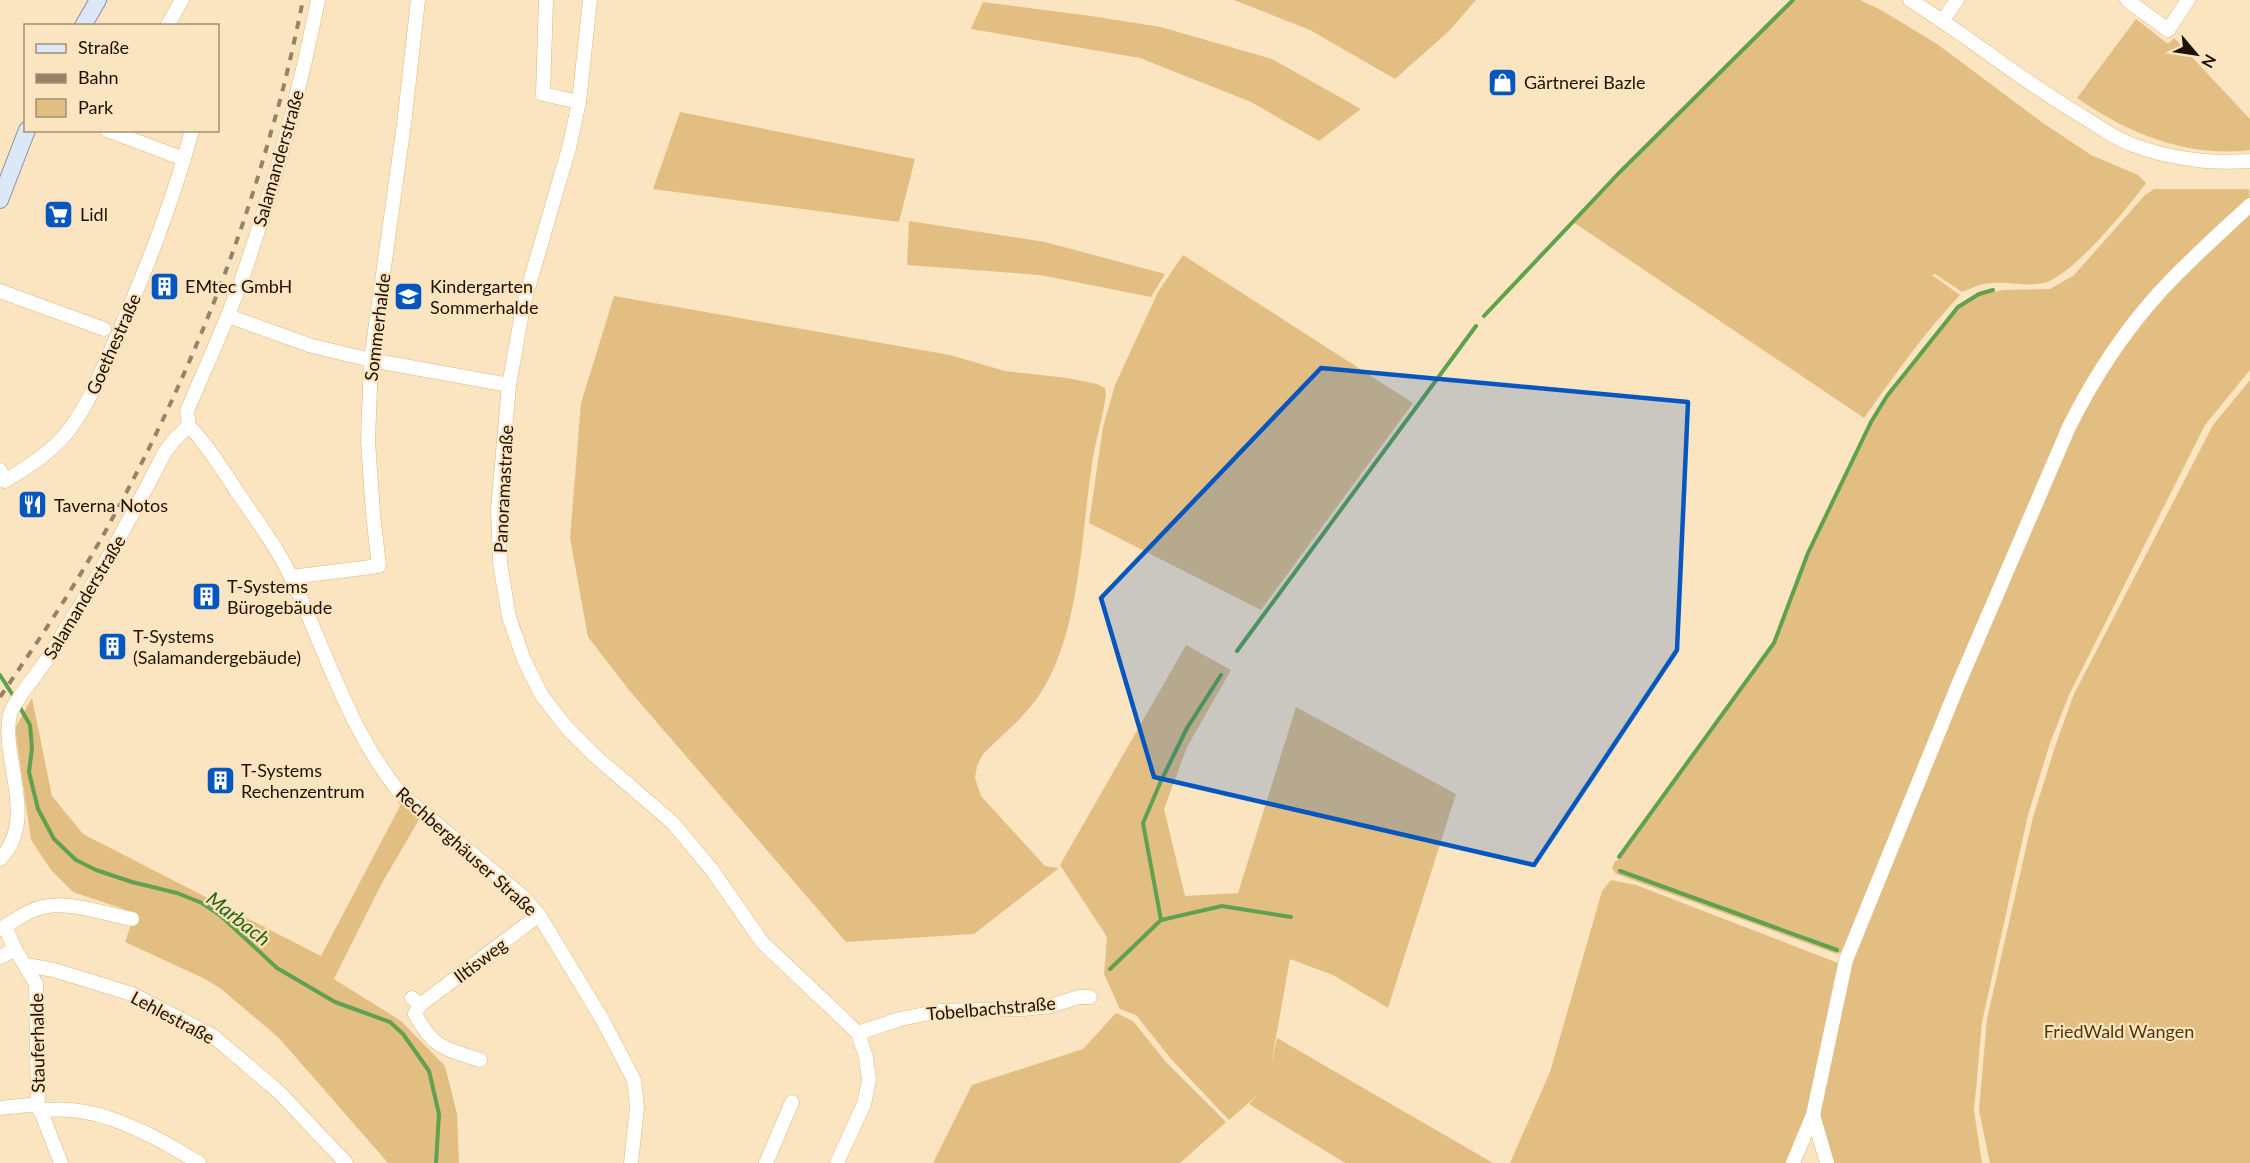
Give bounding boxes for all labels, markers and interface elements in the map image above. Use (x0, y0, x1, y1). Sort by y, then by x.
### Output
legend (24, 24, 219, 132)
north arrow (2166, 24, 2226, 84)
text: Straße (78, 36, 129, 58)
text: N (2198, 52, 2221, 72)
text: Bahn (78, 66, 119, 88)
shop icon: Gärtnerei Bazle (1487, 66, 1519, 98)
place label: Gärtnerei Bazle (1524, 71, 1646, 93)
street label: Salamanderstraße (248, 87, 308, 229)
text: Park (78, 96, 114, 118)
supermarket icon: Lidl (43, 198, 75, 230)
place label: Lidl (80, 203, 108, 225)
building icon: EMtec GmbH (148, 270, 180, 302)
street label: Sommerhalde (359, 272, 395, 382)
place label: EMtec GmbH (185, 275, 292, 297)
place label: Kindergarten Sommerhalde (430, 275, 538, 318)
school or university icon: Kindergarten Sommerhalde (393, 280, 425, 312)
street label: Goethestraße (81, 290, 145, 398)
street label: Panoramastraße (489, 424, 517, 554)
restaurant icon: Taverna Notos (17, 489, 49, 521)
place label: Taverna Notos (54, 494, 168, 516)
street label: Salamanderstraße (38, 531, 130, 663)
place label: T-Systems Bürogebäude (227, 575, 332, 618)
building icon: T-Systems Bürogebäude (190, 580, 222, 612)
place label: T-Systems (Salamandergebäude) (133, 625, 301, 668)
building icon: T-Systems (Salamandergebäude) (96, 630, 128, 662)
place label: T-Systems Rechenzentrum (241, 759, 365, 802)
building icon: T-Systems Rechenzentrum (204, 764, 236, 796)
street label: Rechberghäuser Straße (392, 782, 542, 920)
water label: Marbach (202, 886, 276, 950)
street label: Iltisweg (449, 933, 511, 987)
street label: Lehlestraße (127, 986, 219, 1048)
street label: Tobelbachstraße (925, 991, 1057, 1025)
street label: Stauferhalde (25, 993, 49, 1093)
park label: FriedWald Wangen (2044, 1020, 2194, 1042)

